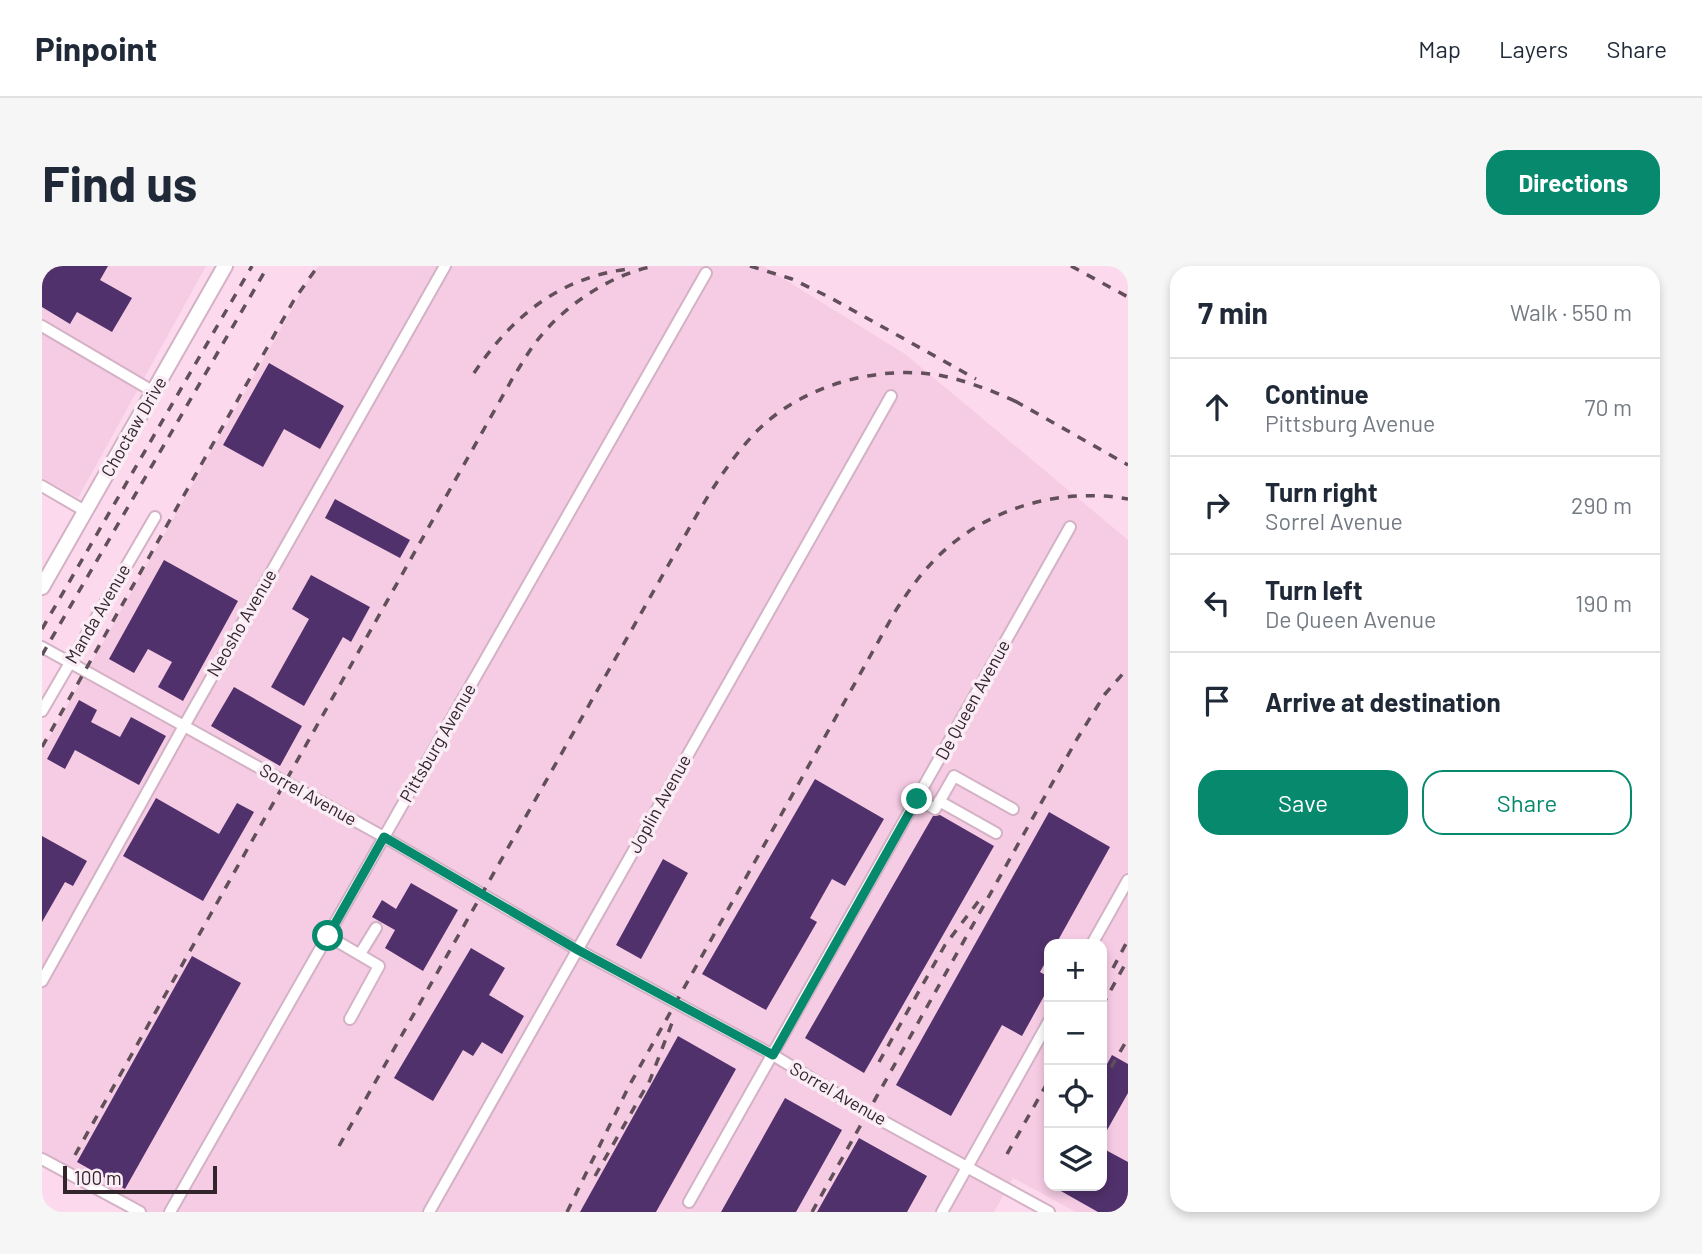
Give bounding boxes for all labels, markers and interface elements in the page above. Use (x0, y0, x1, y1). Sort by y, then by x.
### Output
text: Pinpoint (35, 28, 157, 68)
text: Map (1418, 34, 1461, 63)
text: Layers (1499, 34, 1568, 63)
text: Share (1606, 34, 1667, 63)
button: Directions (1486, 150, 1660, 215)
text: Find us (42, 153, 197, 212)
text: 7 min (1198, 294, 1268, 330)
text: Walk · 550 m (1510, 298, 1632, 326)
street label: Choctaw Drive (96, 373, 171, 480)
text: Continue (1265, 378, 1369, 409)
icon: ahead (1198, 388, 1236, 426)
text: 70 m (1585, 393, 1632, 421)
text: Pittsburg Avenue (1265, 409, 1435, 437)
text: Turn right (1265, 476, 1378, 507)
icon: right (1198, 486, 1236, 524)
text: 290 m (1571, 491, 1632, 519)
text: Sorrel Avenue (1265, 507, 1403, 535)
street label: Manda Avenue (60, 560, 135, 667)
street label: Neosho Avenue (202, 565, 281, 680)
text: Turn left (1265, 574, 1363, 605)
icon: left (1198, 584, 1236, 622)
text: 190 m (1575, 589, 1632, 617)
text: De Queen Avenue (1265, 605, 1436, 633)
street label: De Queen Avenue (930, 636, 1014, 763)
street label: Pittsburg Avenue (394, 679, 480, 806)
icon: arrive (1198, 682, 1236, 720)
text: Arrive at destination (1265, 686, 1501, 717)
street label: Joplin Avenue (623, 750, 695, 857)
street label: Sorrel Avenue (256, 758, 361, 830)
button: Save (1198, 770, 1408, 835)
button: Share (1422, 770, 1632, 835)
route end (901, 783, 932, 814)
route start (312, 920, 343, 951)
map controls (1044, 939, 1107, 1191)
button: + (1044, 939, 1107, 1002)
button: − (1044, 1002, 1107, 1065)
street label: Sorrel Avenue (786, 1057, 891, 1130)
button: locate (1044, 1065, 1107, 1128)
button: layers (1044, 1128, 1107, 1191)
scale bar (63, 1163, 217, 1195)
text: 100 m (74, 1166, 122, 1189)

